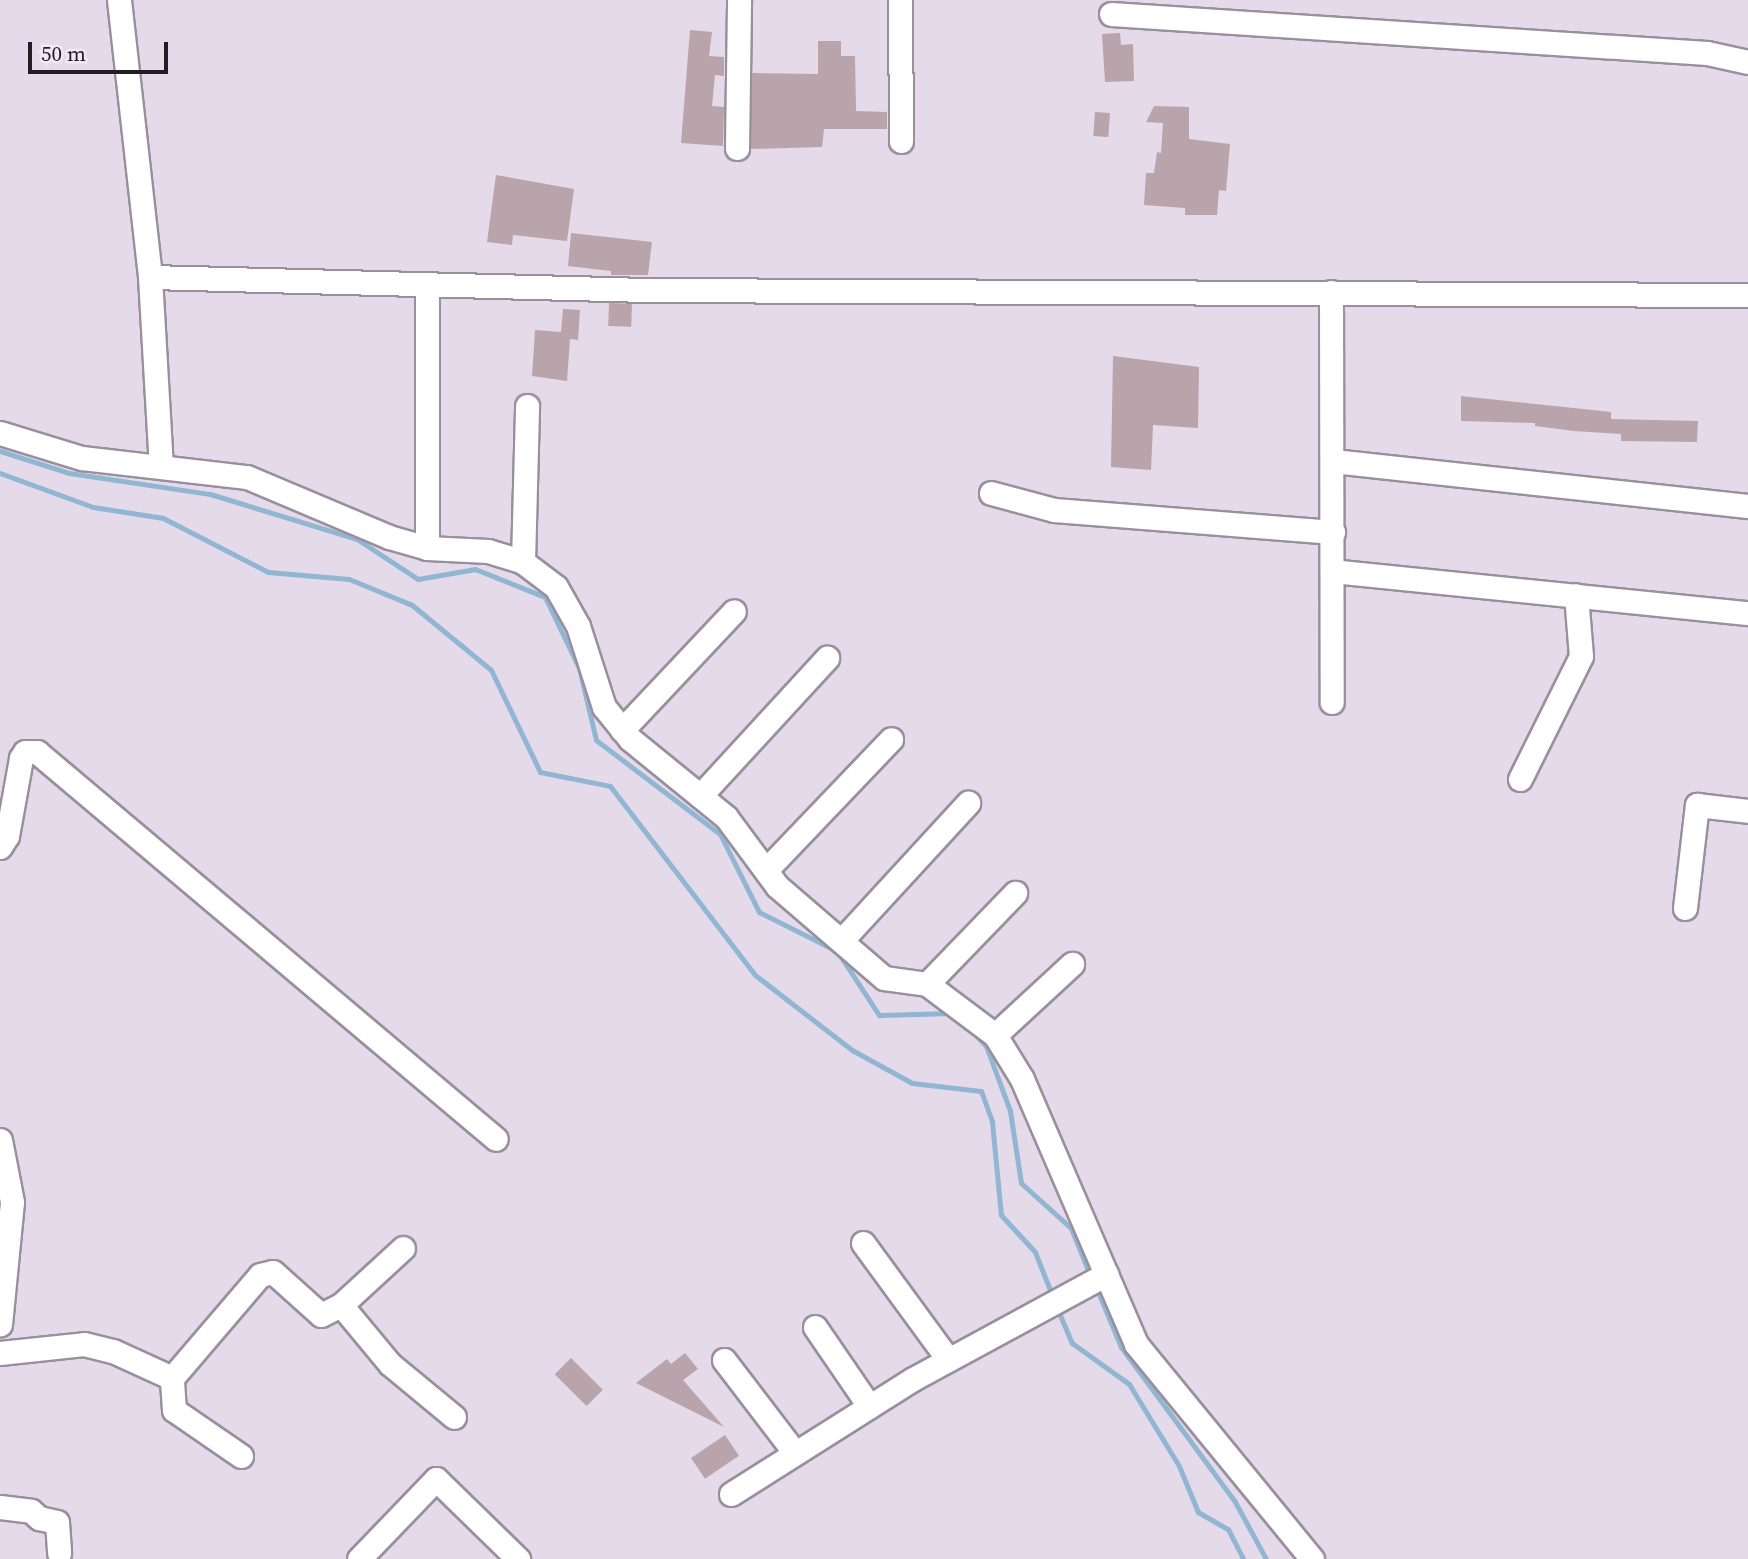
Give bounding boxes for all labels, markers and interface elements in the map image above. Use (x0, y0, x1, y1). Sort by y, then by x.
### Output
scale bar (32, 28, 172, 72)
text: 50 m (41, 39, 86, 68)

